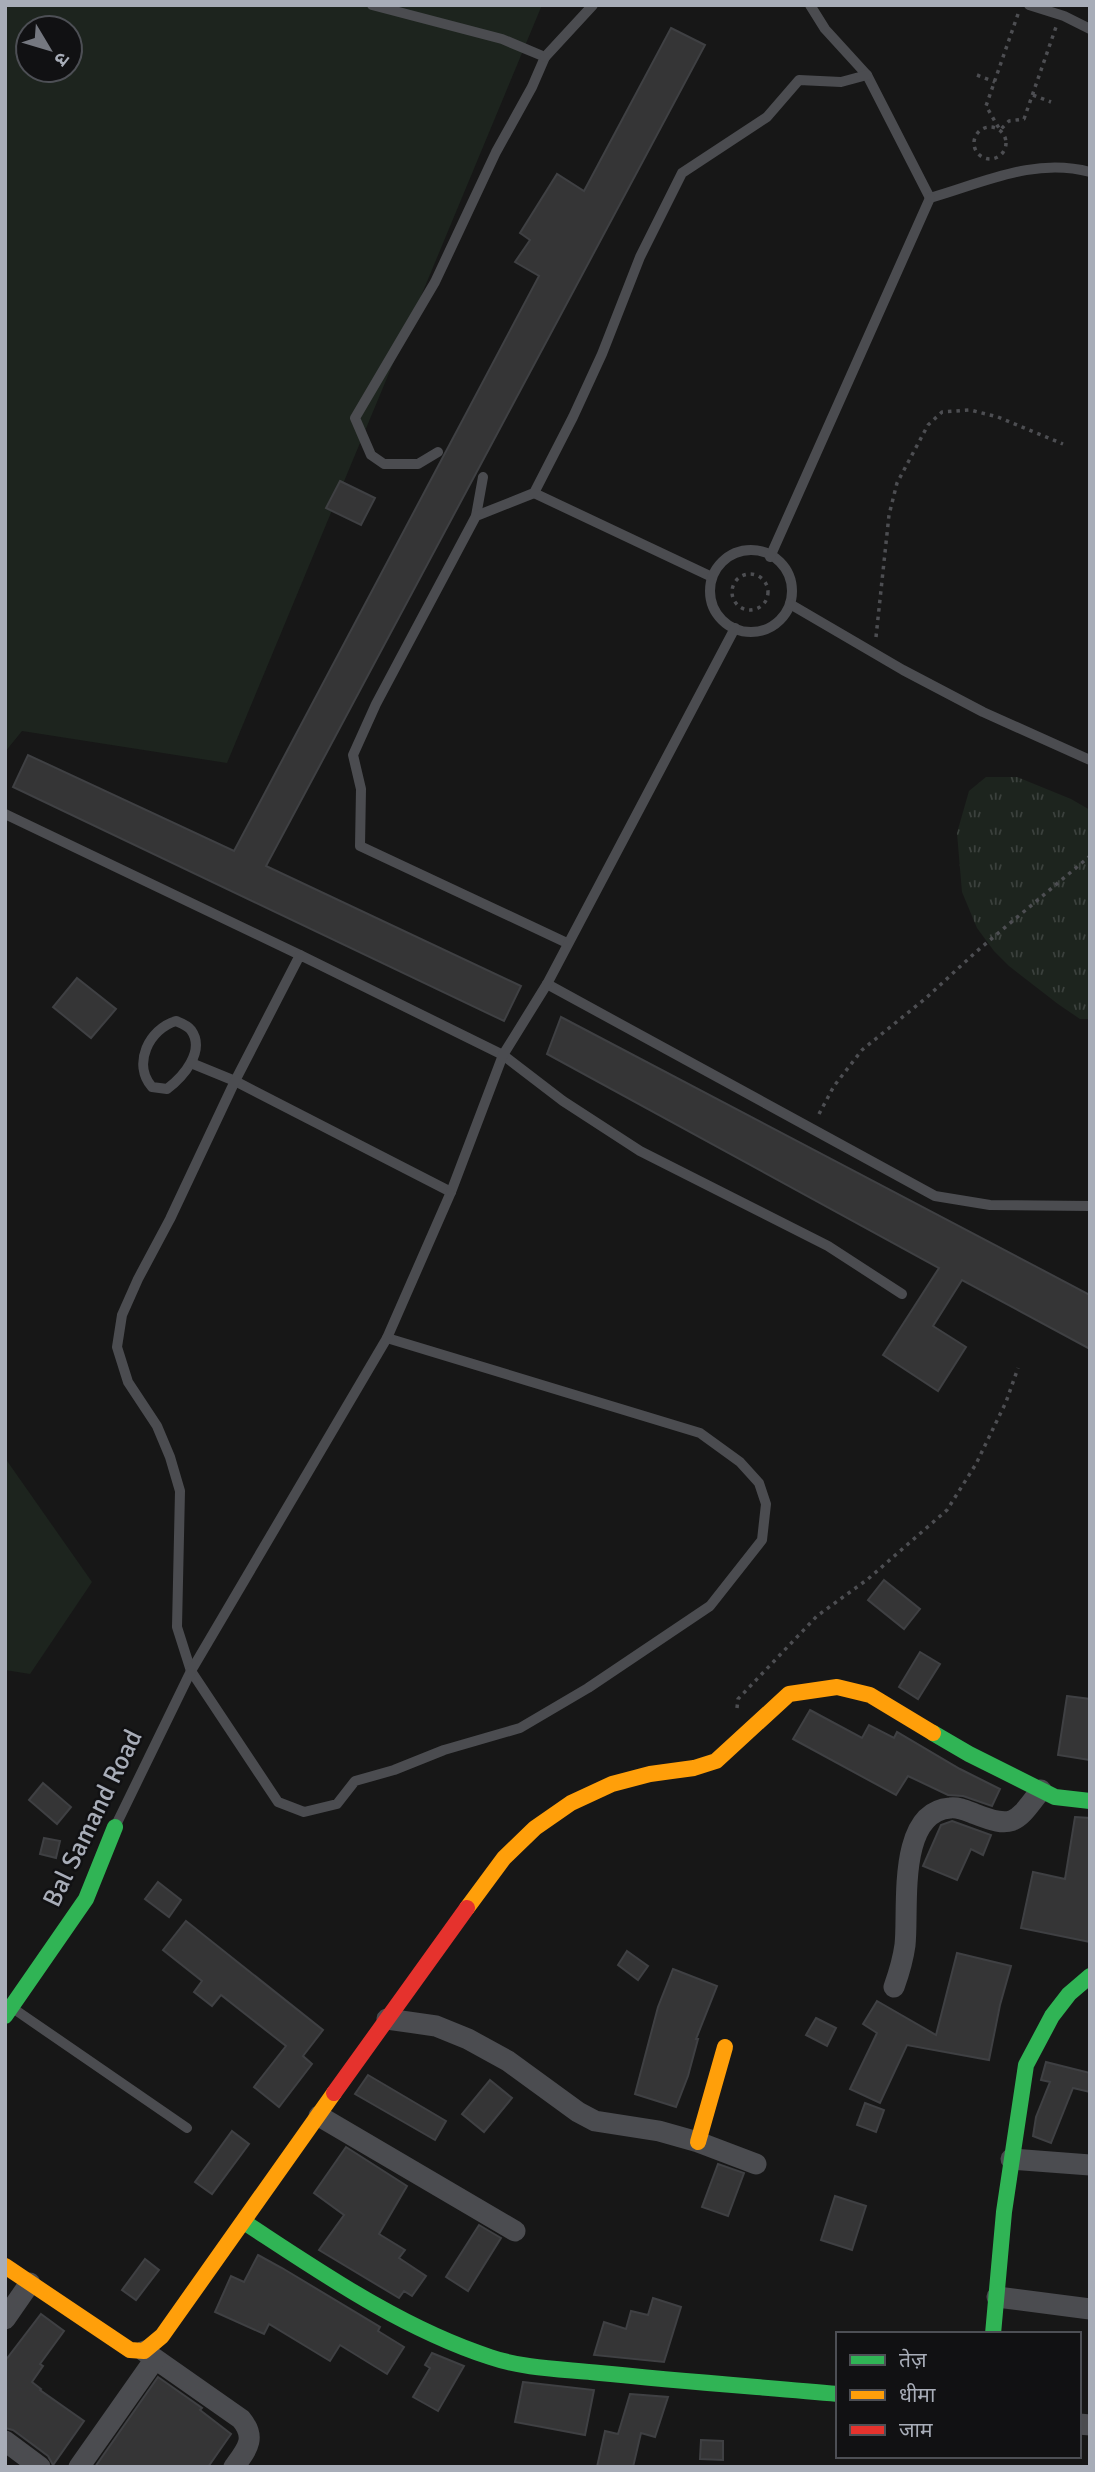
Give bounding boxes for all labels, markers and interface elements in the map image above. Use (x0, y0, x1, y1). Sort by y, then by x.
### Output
north arrow (14, 14, 84, 84)
text: उ (48, 47, 74, 71)
street label: Bal Samand Road (36, 1725, 150, 1912)
legend (836, 2332, 1081, 2458)
text: तेज़ (899, 2347, 927, 2373)
text: धीमा (899, 2382, 936, 2408)
text: जाम (899, 2417, 933, 2443)

